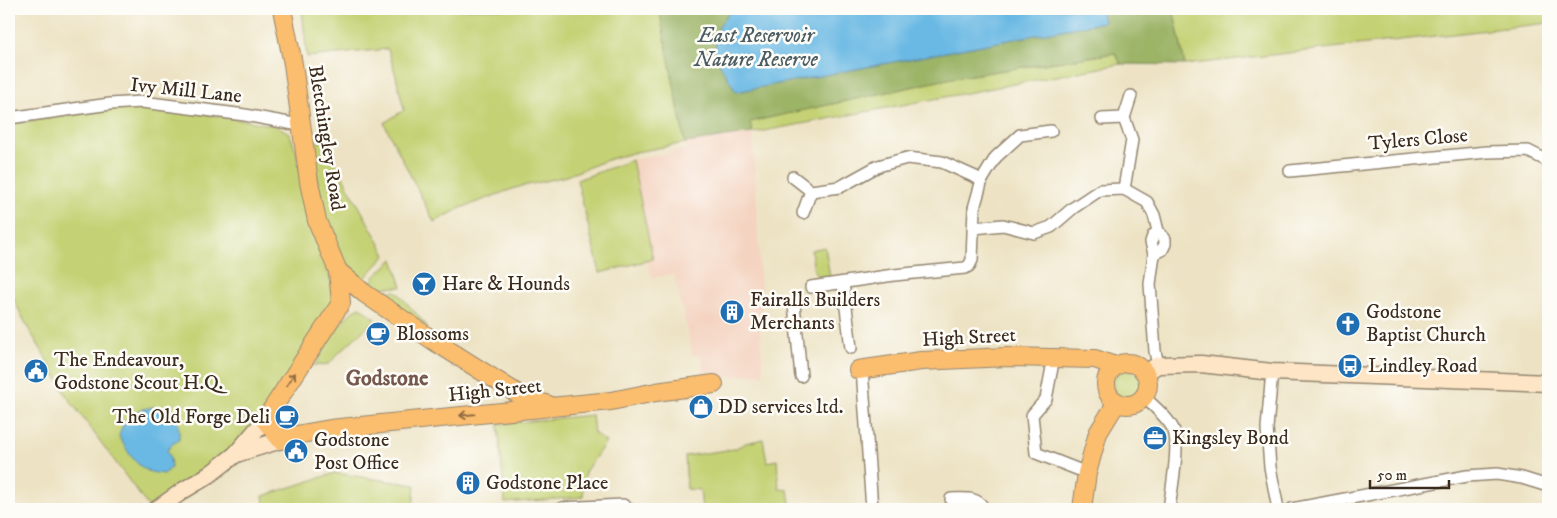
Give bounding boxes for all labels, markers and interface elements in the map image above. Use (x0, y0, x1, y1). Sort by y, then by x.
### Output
water label: East Reservoir Nature Reserve (693, 23, 818, 73)
street label: Bletchingley Road (302, 63, 350, 213)
street label: Ivy Mill Lane (129, 73, 243, 109)
street label: Tylers Close (1367, 123, 1469, 157)
bar icon: Hare & Hounds (411, 271, 437, 297)
place label: Hare & Hounds (442, 272, 570, 297)
place label: Fairalls Builders Merchants (750, 288, 880, 336)
building icon: Fairalls Builders Merchants (719, 299, 745, 325)
place label: Godstone Baptist Church (1366, 300, 1486, 348)
church icon: Godstone Baptist Church (1335, 311, 1361, 337)
cafe icon: Blossoms (365, 321, 391, 347)
place label: Blossoms (396, 322, 469, 347)
street label: High Street (922, 323, 1016, 353)
place label: The Endeavour, Godstone Scout H.Q. (54, 348, 228, 396)
bus stop icon: Lindley Road (1337, 353, 1363, 379)
place label: Lindley Road (1368, 354, 1477, 379)
public building icon: The Endeavour, Godstone Scout H.Q. (23, 358, 49, 384)
district label: Godstone (346, 365, 428, 392)
one-way arrow (286, 373, 296, 387)
street label: High Street (447, 374, 543, 408)
shop icon: DD services ltd. (688, 394, 714, 420)
place label: DD services ltd. (718, 395, 844, 420)
cafe icon: The Old Forge Deli (274, 404, 300, 430)
place label: The Old Forge Deli (112, 405, 270, 430)
one-way arrow (460, 410, 476, 420)
office icon: Kingsley Bond (1142, 425, 1168, 451)
place label: Kingsley Bond (1172, 426, 1289, 451)
place label: Godstone Post Office (314, 428, 399, 476)
public building icon: Godstone Post Office (283, 438, 309, 464)
scale bar (1370, 458, 1448, 490)
text: 50 m (1377, 466, 1407, 485)
building icon: Godstone Place (455, 470, 481, 496)
place label: Godstone Place (486, 471, 608, 496)

